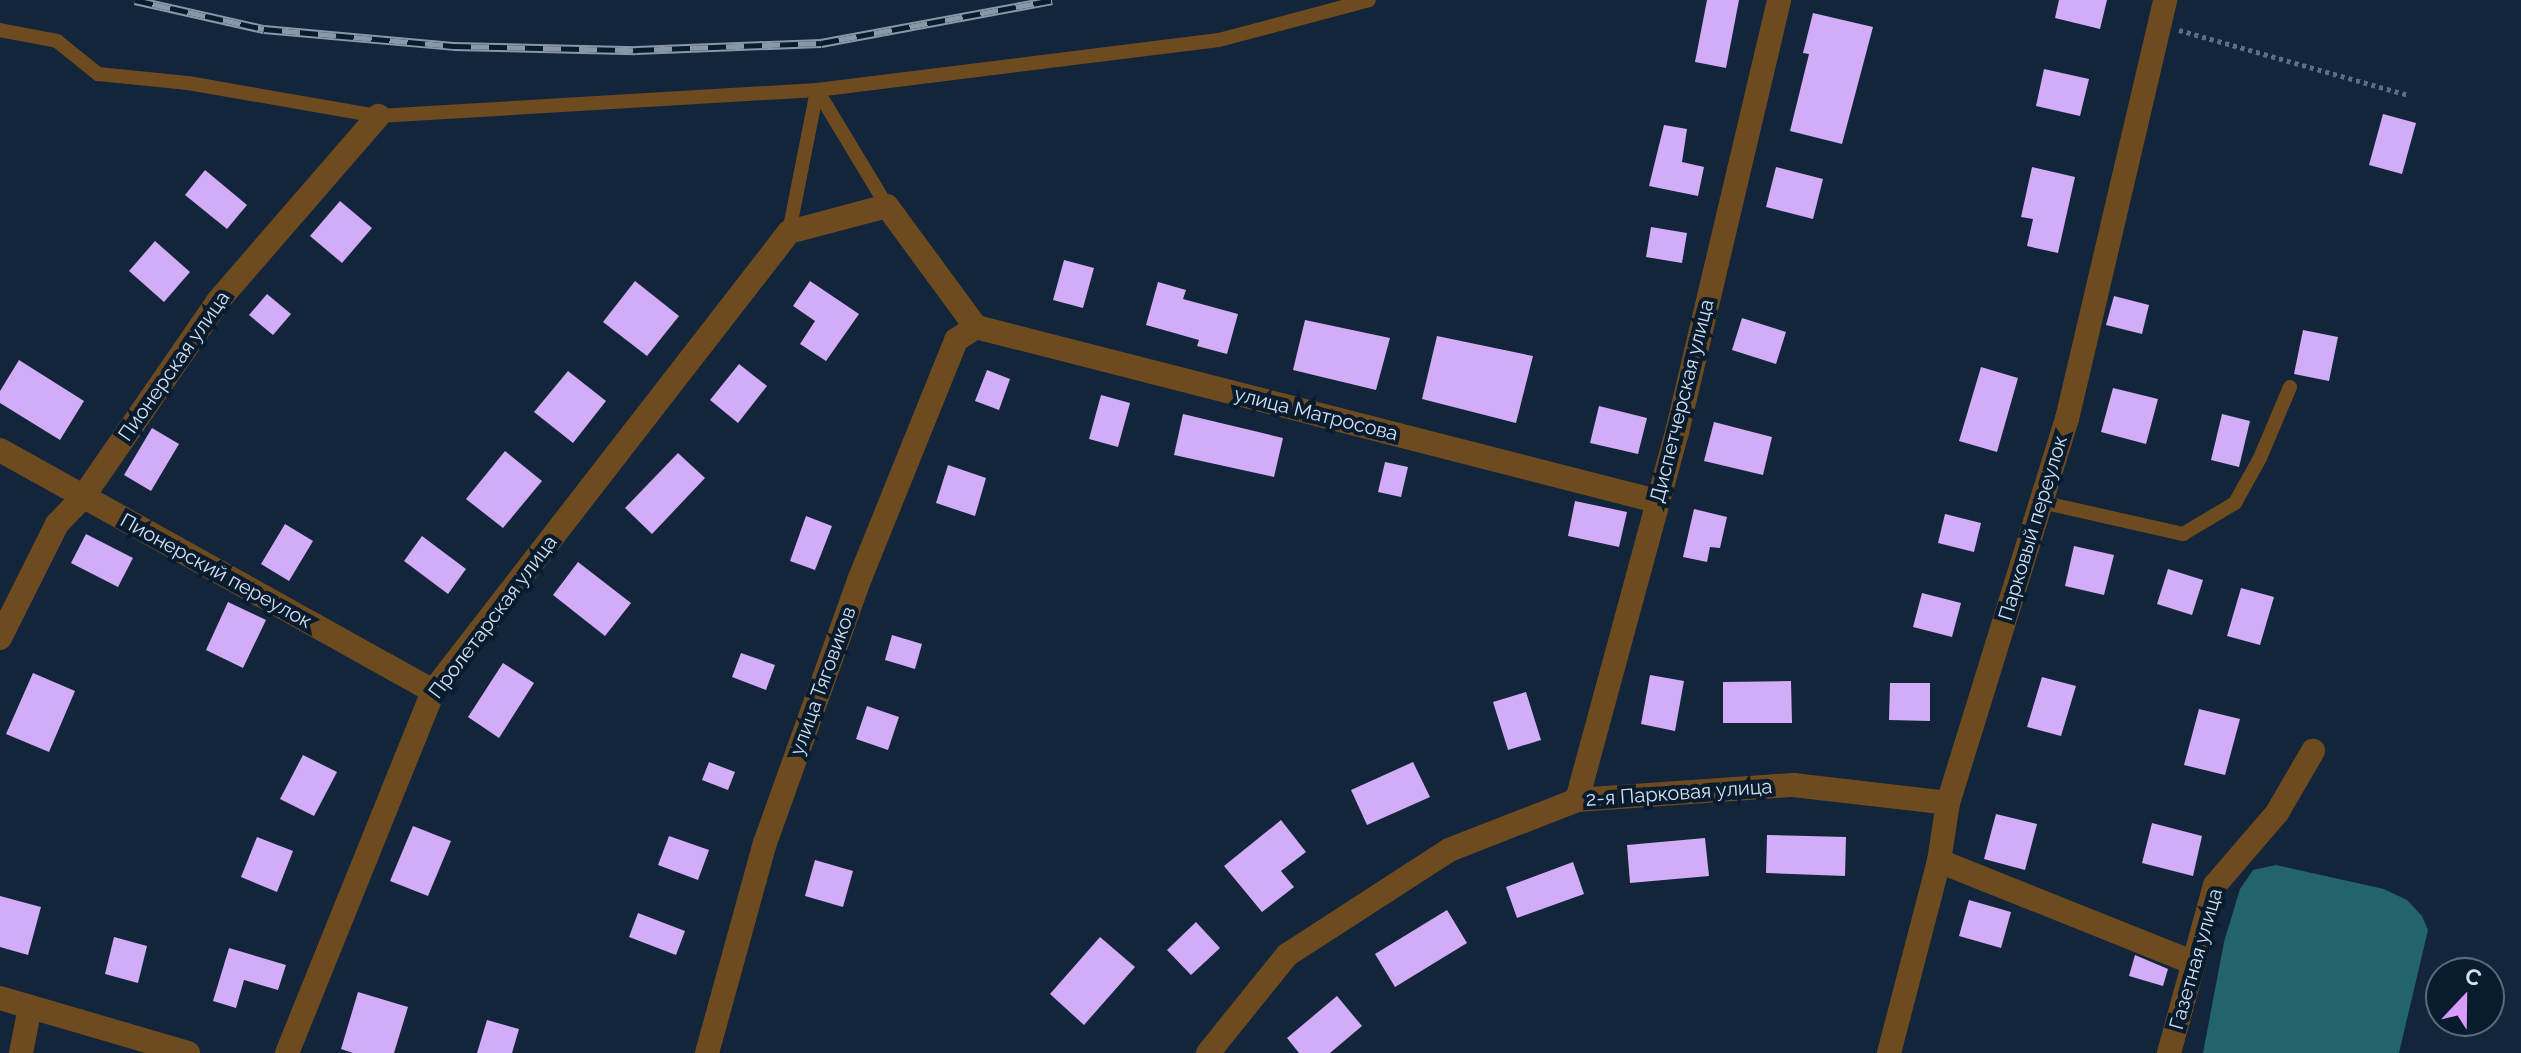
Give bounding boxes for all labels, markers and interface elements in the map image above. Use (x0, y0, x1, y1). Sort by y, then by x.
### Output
street label: Пионерская улица (113, 286, 235, 446)
street label: Диспетчерская улица (1645, 297, 1719, 505)
street label: улица Матросова (1232, 382, 1400, 446)
street label: Парковый переулок (1993, 433, 2073, 623)
street label: Пионерский переулок (116, 508, 316, 634)
street label: Пролетарская улица (424, 530, 562, 704)
street label: улица Тяговиков (785, 603, 861, 759)
street label: 2-я Парковая улица (1585, 774, 1773, 812)
street label: Газетная улица (2164, 885, 2228, 1033)
north arrow (2425, 957, 2505, 1037)
text: С (2461, 962, 2485, 991)

